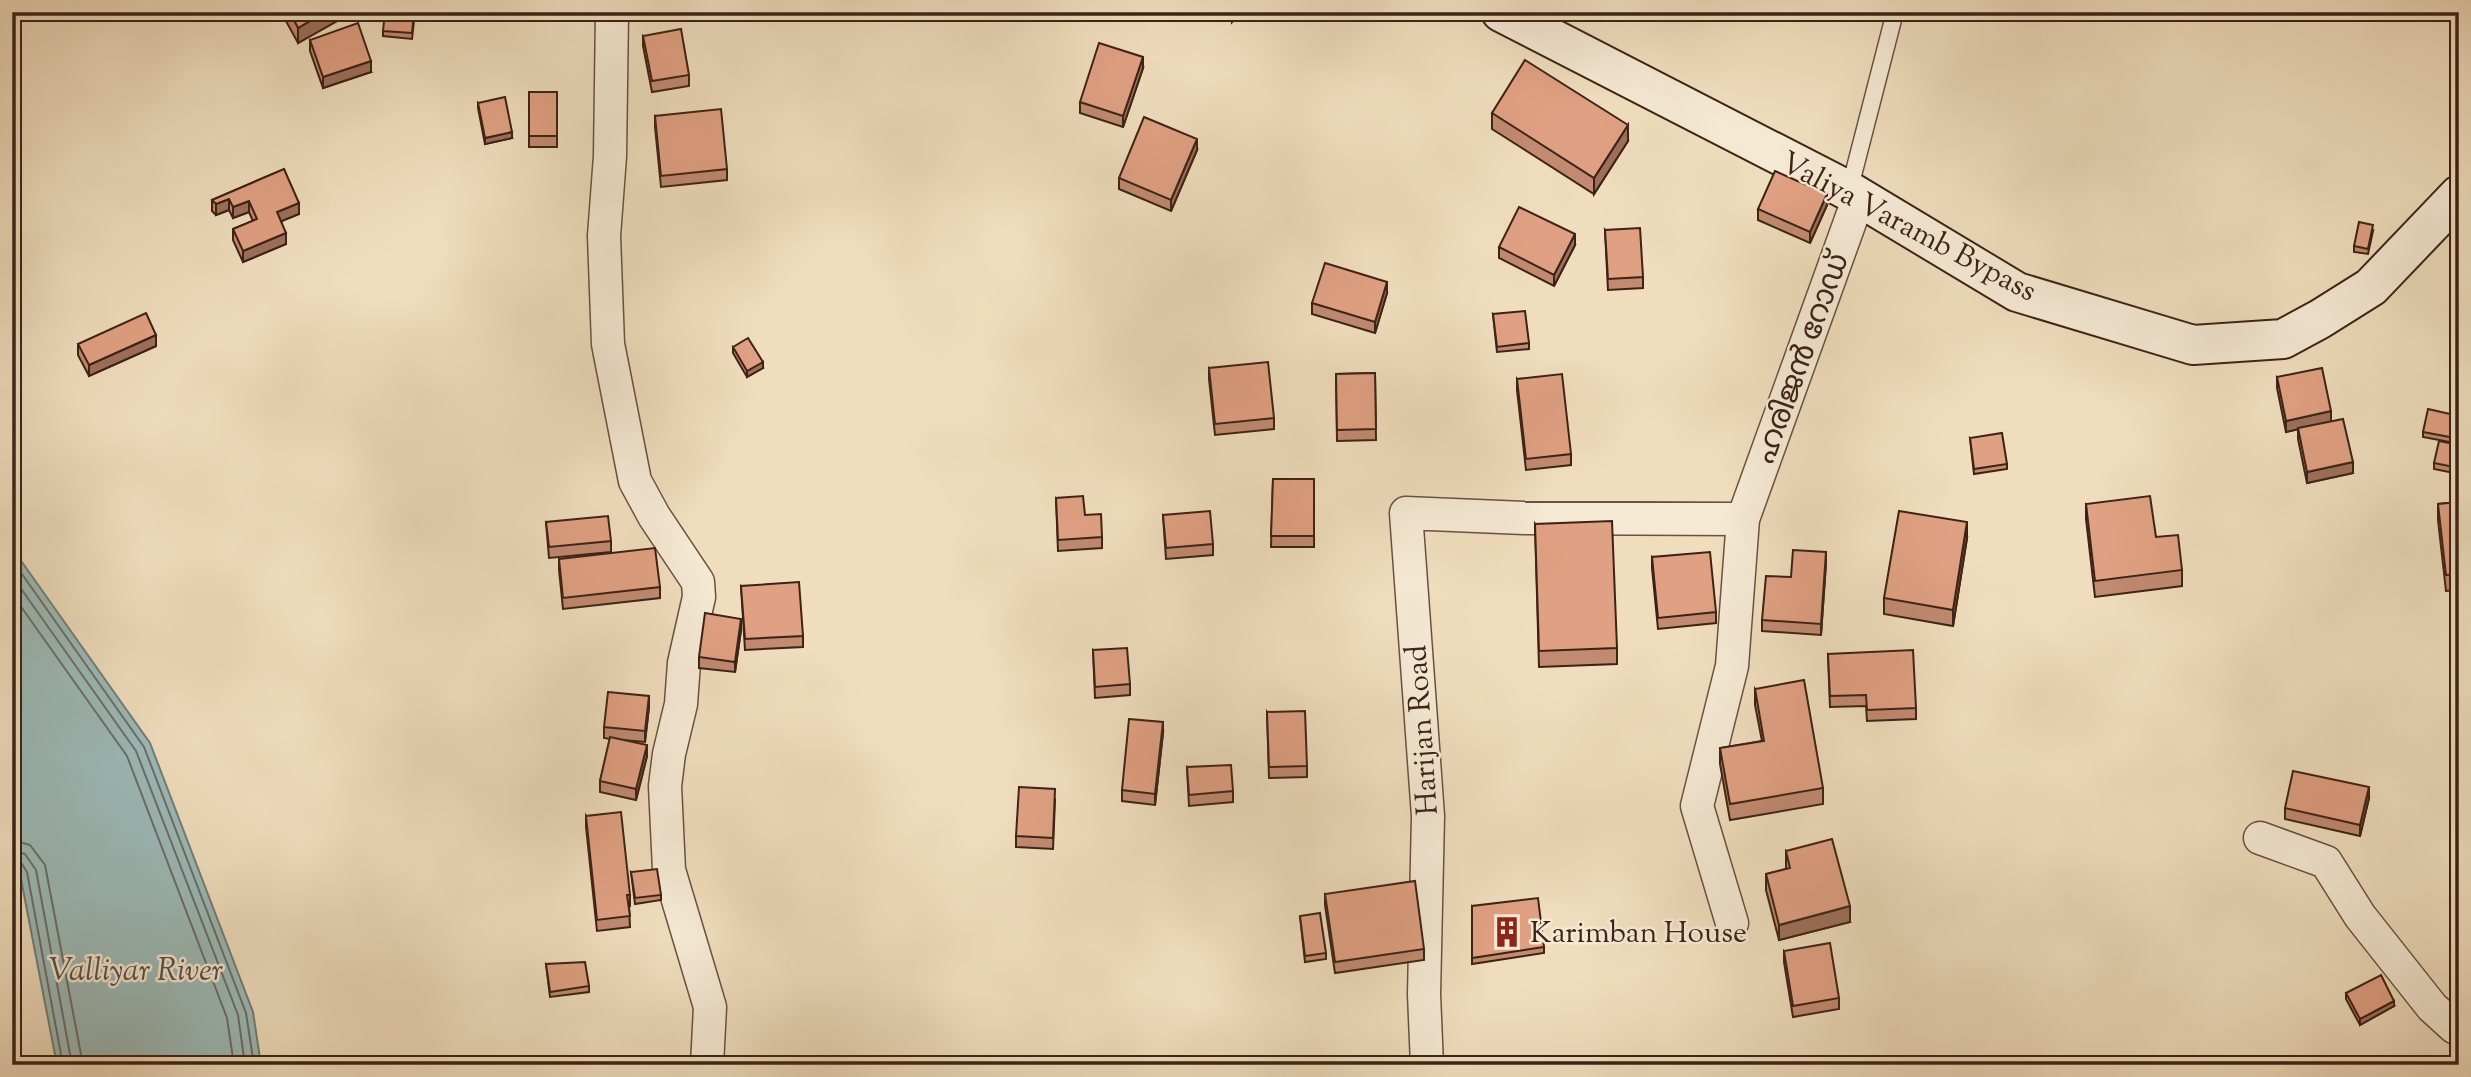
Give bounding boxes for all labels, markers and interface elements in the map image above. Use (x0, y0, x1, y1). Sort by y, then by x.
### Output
street label: Valiya Varamb Bypass (1772, 142, 2043, 314)
street label: ഹരിജൻ റോഡ് (1745, 245, 1862, 470)
street label: Harijan Road (1396, 643, 1451, 816)
place label: Karimban House (1530, 913, 1747, 956)
building icon: Karimban House (1490, 915, 1524, 949)
water label: Valliyar River (49, 949, 223, 995)

